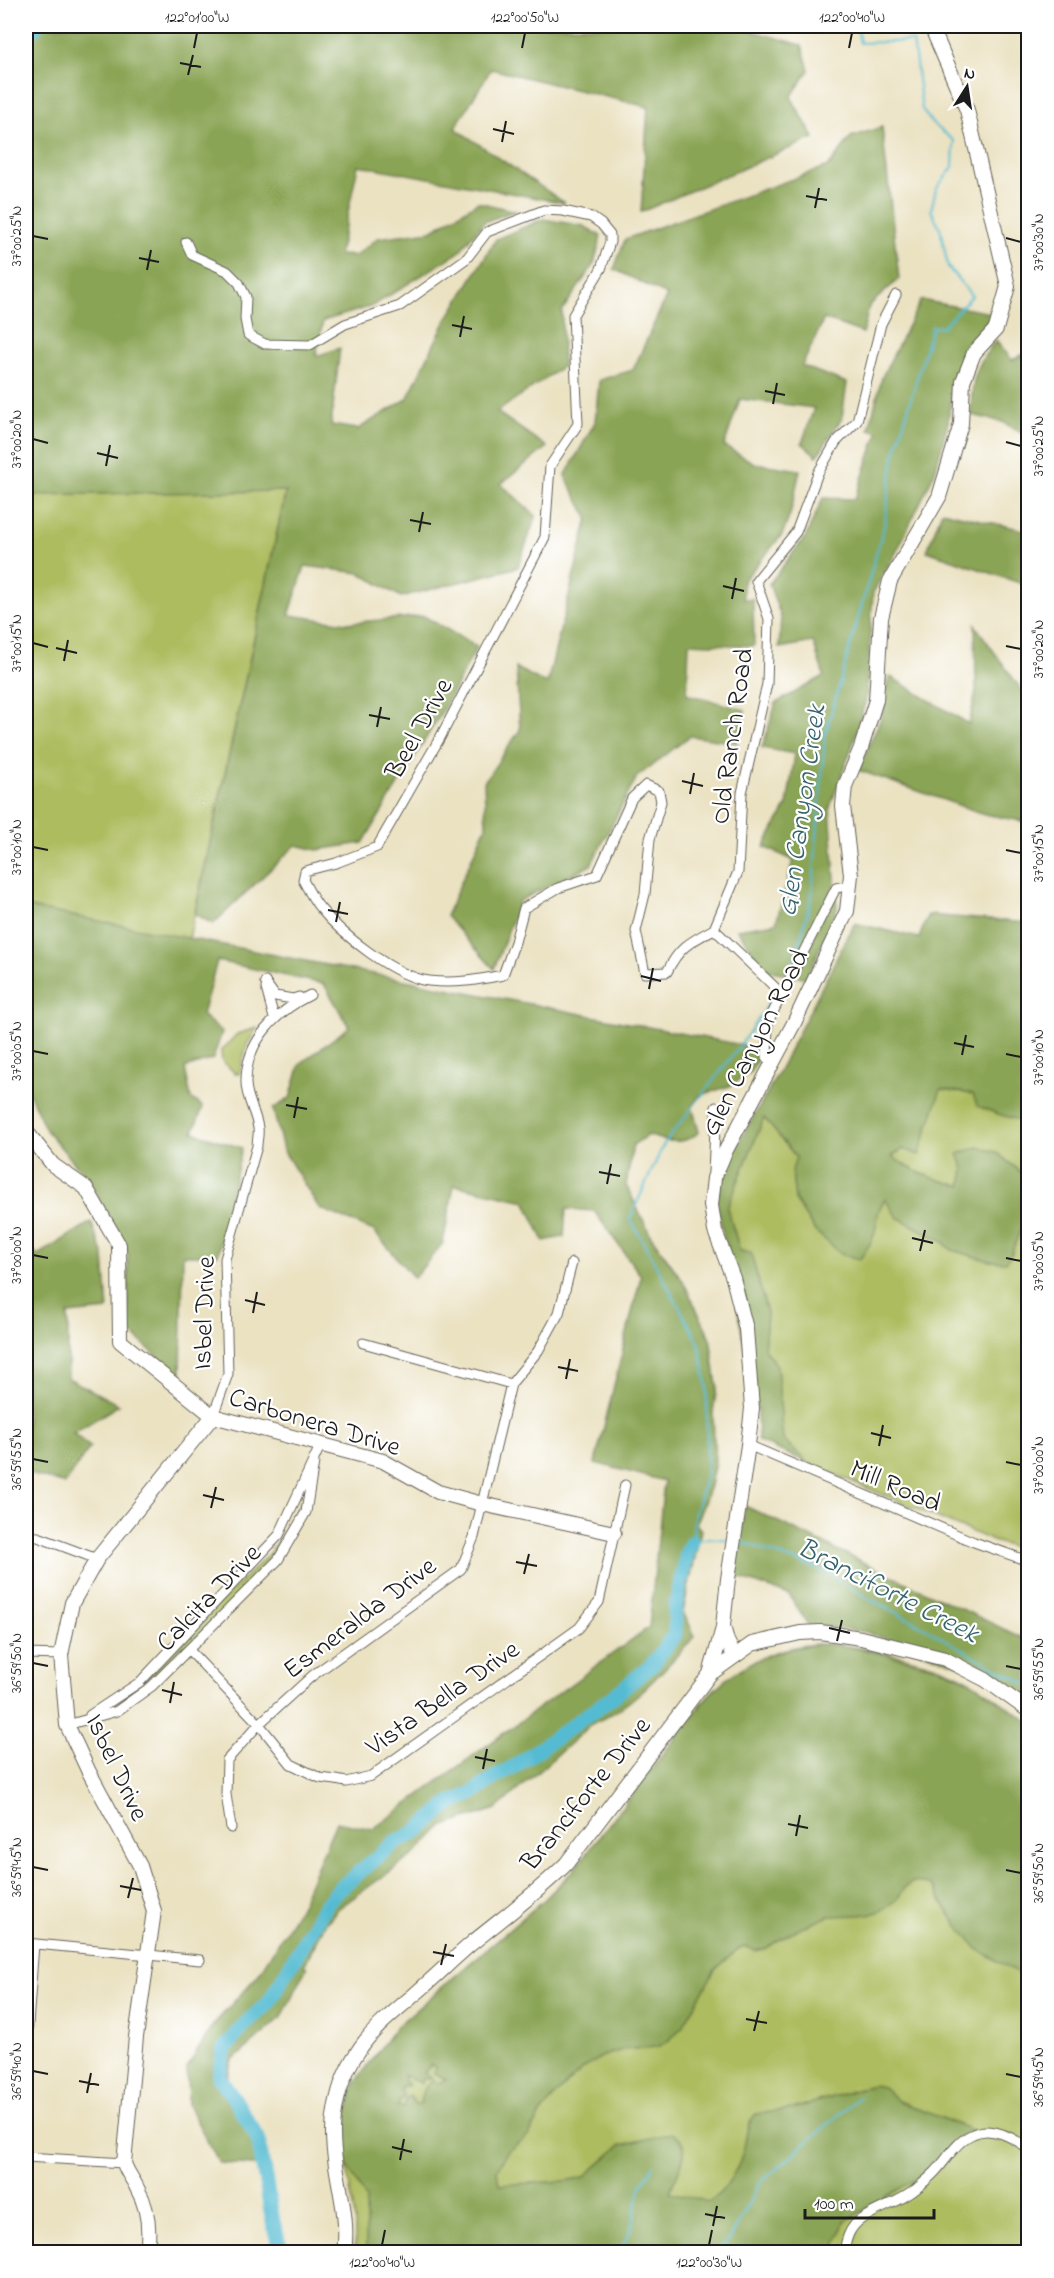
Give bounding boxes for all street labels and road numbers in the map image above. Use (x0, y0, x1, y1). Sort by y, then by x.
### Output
street label: Old Ranch Road (702, 646, 765, 827)
street label: Beel Drive (376, 671, 464, 788)
street label: Glen Canyon Road (692, 943, 820, 1143)
street label: Isbel Drive (184, 1254, 227, 1371)
street label: Carbonera Drive (224, 1379, 406, 1468)
street label: Mill Road (843, 1451, 947, 1524)
street label: Calcita Drive (148, 1535, 272, 1662)
street label: Esmeralda Drive (275, 1548, 446, 1690)
street label: Vista Bella Drive (358, 1631, 529, 1767)
street label: Isbel Drive (74, 1708, 158, 1829)
street label: Branciforte Drive (512, 1708, 662, 1881)

